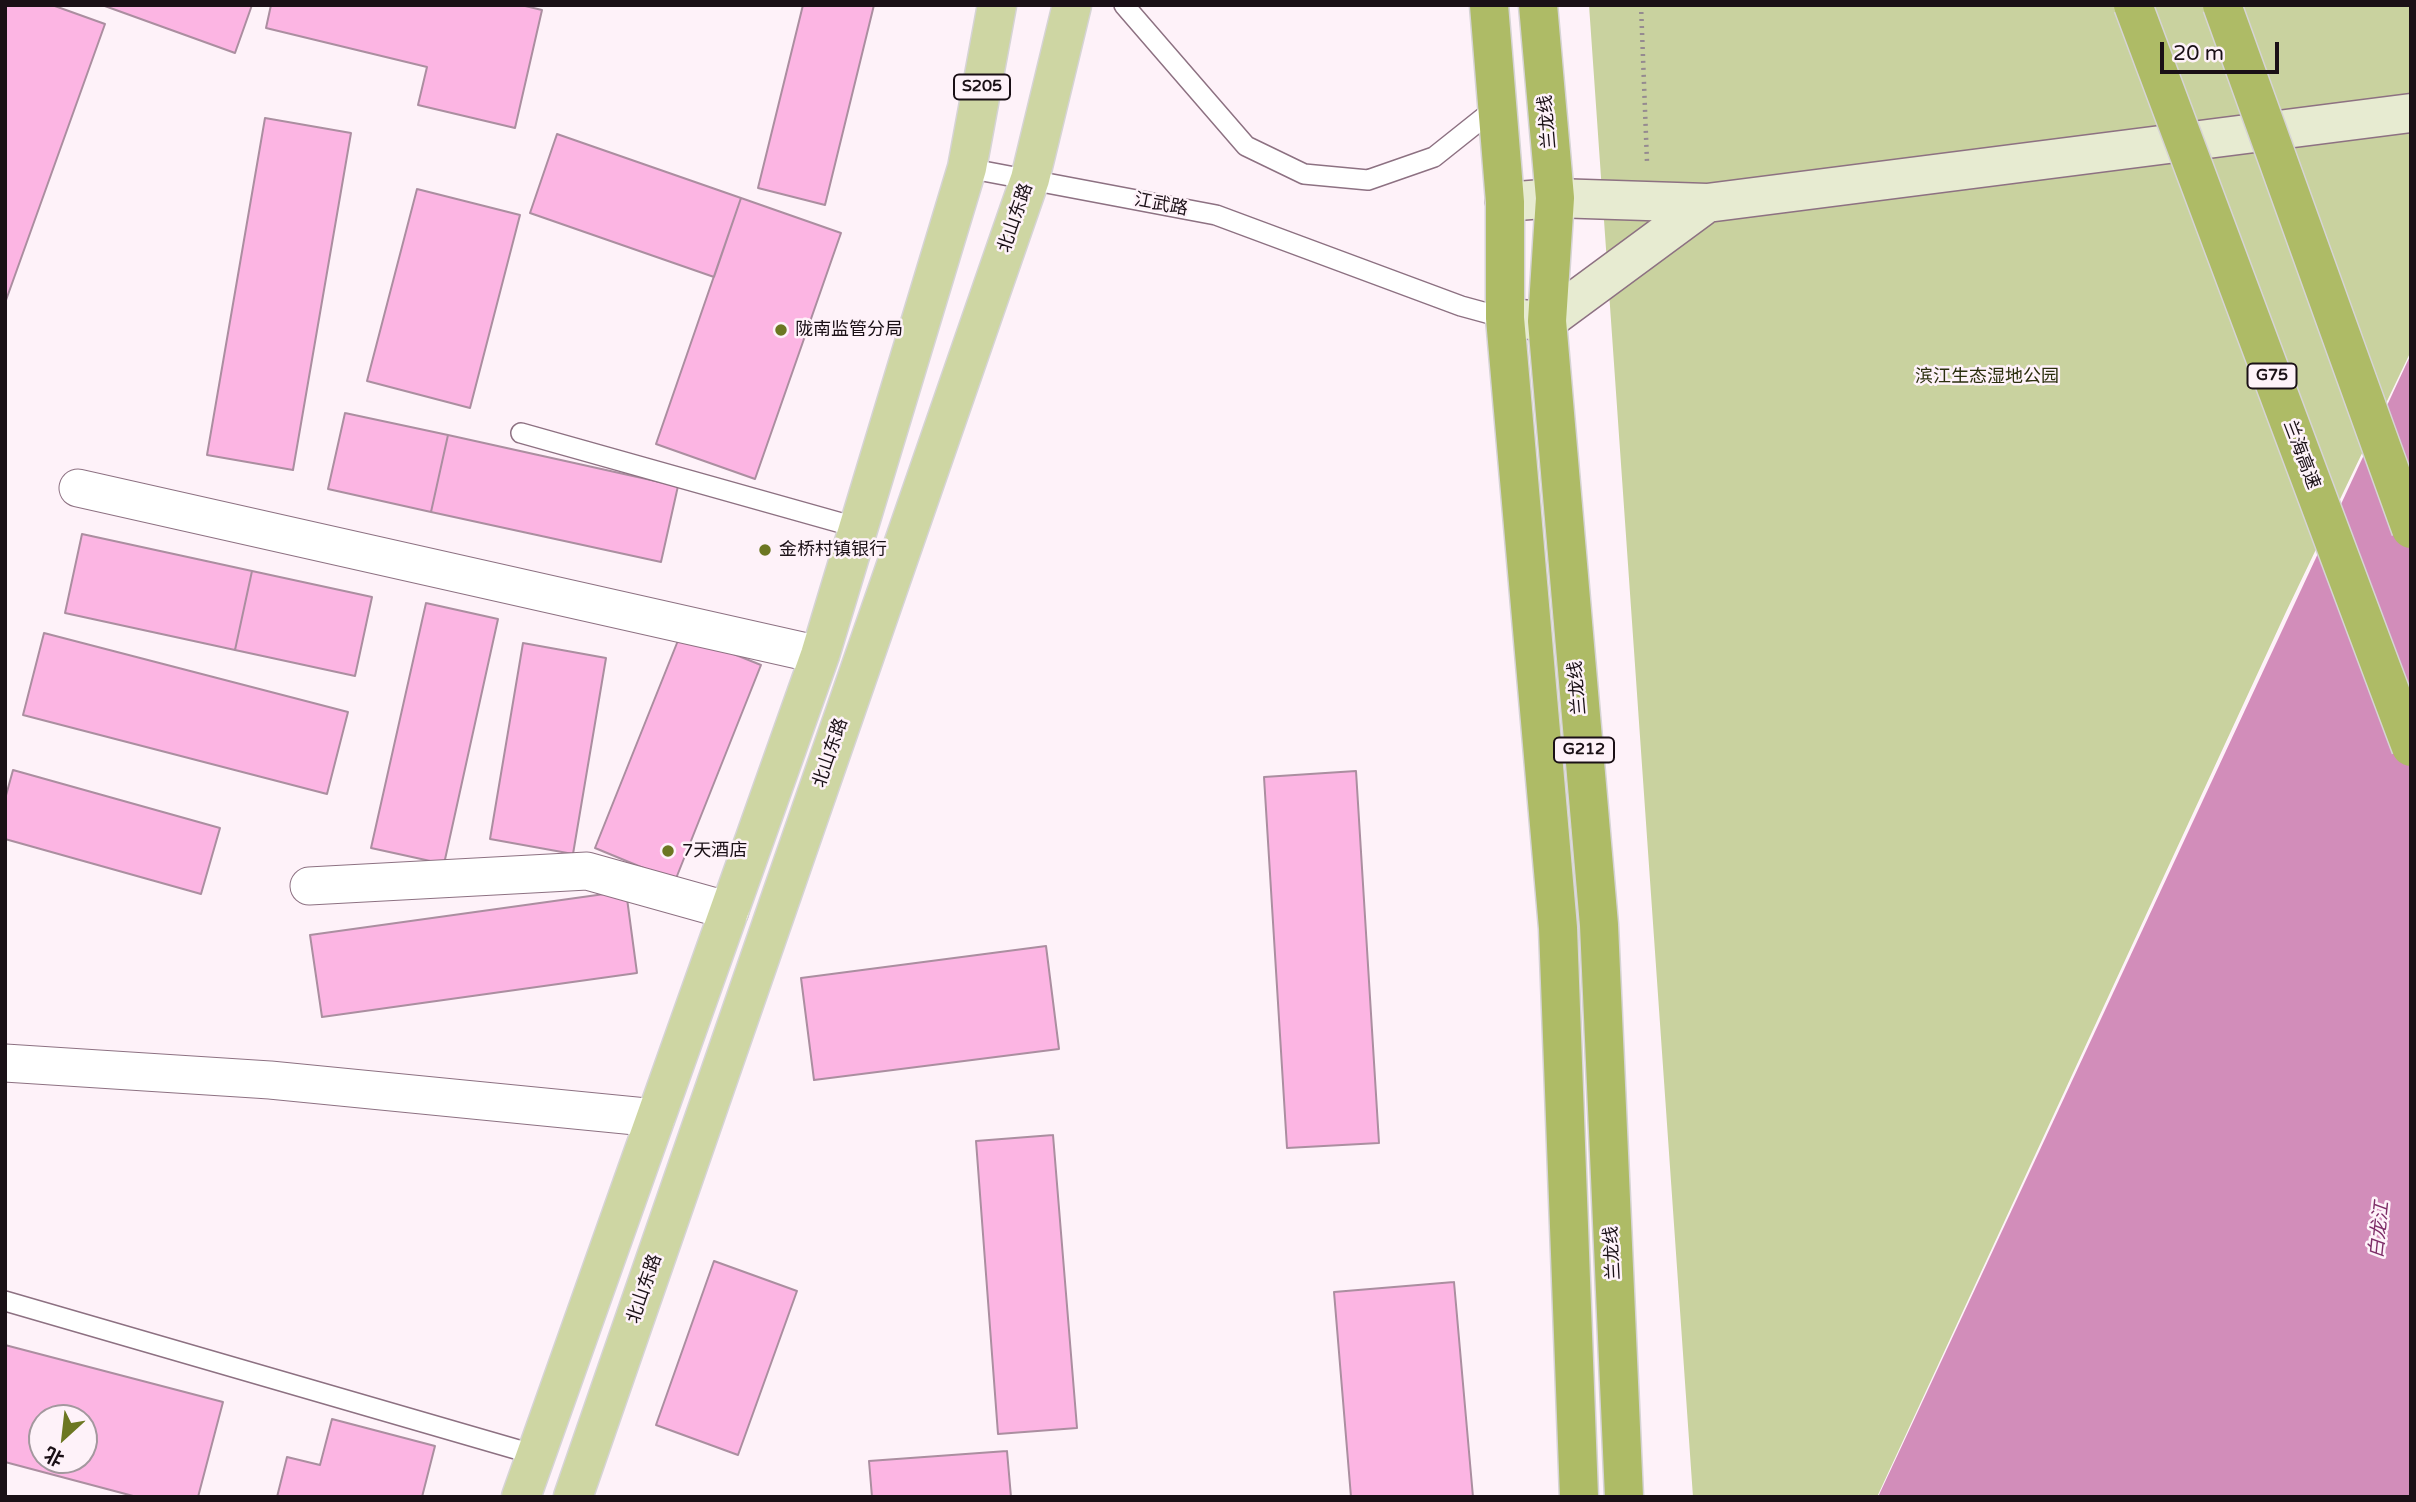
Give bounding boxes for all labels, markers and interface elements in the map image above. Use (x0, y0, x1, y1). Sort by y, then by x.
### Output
scale bar (2164, 28, 2283, 72)
text: 20 m (2173, 41, 2224, 66)
road number: S205 (954, 74, 1010, 100)
street label: 兰龙线 (1535, 94, 1561, 150)
street label: 北山东路 (994, 180, 1038, 256)
street label: 江武路 (1132, 189, 1190, 221)
place label: 陇南监管分局 (795, 319, 903, 341)
marker: 陇南监管分局 (773, 322, 789, 338)
road number: G75 (2248, 364, 2296, 388)
park label: 滨江生态湿地公园 (1915, 366, 2059, 388)
street label: 兰海高速 (2278, 418, 2324, 492)
place label: 金桥村镇银行 (779, 539, 887, 561)
marker: 金桥村镇银行 (757, 542, 773, 558)
street label: 兰龙线 (1565, 660, 1591, 716)
street label: 北山东路 (809, 715, 853, 791)
road number: G212 (1554, 737, 1614, 762)
place label: 7天酒店 (682, 840, 747, 862)
marker: 7天酒店 (660, 843, 676, 859)
water label: 白龙江 (2366, 1200, 2394, 1260)
street label: 兰龙线 (1601, 1225, 1625, 1281)
street label: 北山东路 (623, 1251, 667, 1327)
north arrow (28, 1404, 98, 1474)
text: 北 (41, 1442, 68, 1470)

